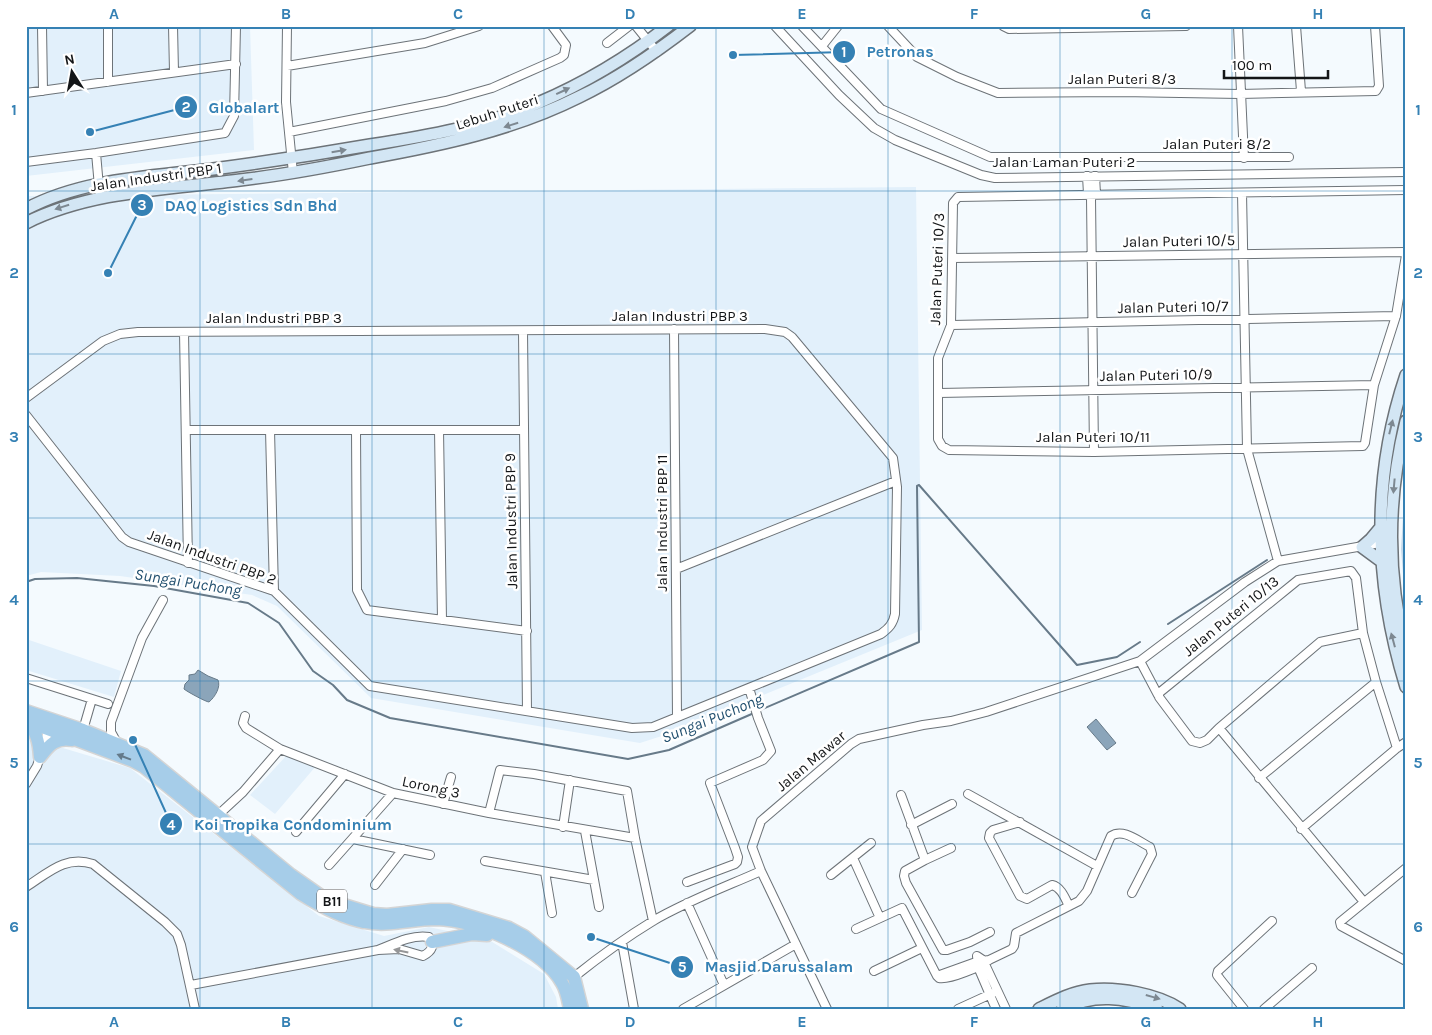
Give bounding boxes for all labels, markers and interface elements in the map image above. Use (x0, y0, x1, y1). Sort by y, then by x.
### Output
text: A (109, 4, 119, 23)
text: B (281, 4, 291, 23)
text: C (453, 4, 463, 23)
text: D (625, 4, 636, 23)
text: E (797, 4, 807, 23)
text: F (970, 4, 979, 23)
text: G (1141, 4, 1151, 23)
text: H (1312, 4, 1324, 23)
callout: Petronas (831, 36, 944, 67)
text: Petronas (866, 42, 934, 61)
text: 1 (841, 43, 847, 61)
north arrow (48, 48, 98, 98)
scale bar (1224, 48, 1328, 80)
text: N (63, 50, 76, 69)
text: 100 m (1232, 56, 1272, 74)
street label: Jalan Puteri 8/3 (1068, 70, 1176, 88)
one-way arrow (556, 87, 570, 95)
street label: Lebuh Puteri (453, 90, 541, 134)
callout: Globalart (174, 92, 290, 123)
text: 2 (181, 98, 191, 116)
text: Globalart (209, 98, 279, 117)
text: 1 (11, 100, 17, 119)
text: 1 (1415, 100, 1421, 119)
one-way arrow (504, 122, 519, 130)
street label: Jalan Puteri 8/2 (1163, 135, 1271, 153)
one-way arrow (332, 146, 348, 154)
street label: Jalan Laman Puteri 2 (993, 153, 1135, 171)
street label: Jalan Industri PBP 1 (89, 159, 223, 195)
one-way arrow (236, 176, 252, 184)
callout: DAQ Logistics Sdn Bhd (130, 190, 348, 221)
text: 3 (137, 196, 147, 214)
text: DAQ Logistics Sdn Bhd (165, 196, 337, 215)
one-way arrow (54, 204, 69, 212)
street label: Jalan Puteri 10/3 (926, 212, 948, 326)
street label: Jalan Puteri 10/5 (1123, 231, 1235, 251)
text: 2 (9, 263, 19, 282)
text: 2 (1413, 263, 1423, 282)
street label: Jalan Puteri 10/7 (1117, 297, 1229, 317)
street label: Jalan Industri PBP 3 (612, 307, 748, 325)
street label: Jalan Industri PBP 3 (206, 309, 342, 327)
street label: Jalan Puteri 10/9 (1100, 365, 1212, 385)
one-way arrow (1387, 419, 1395, 434)
text: 3 (9, 427, 19, 446)
text: 3 (1413, 427, 1423, 446)
street label: Jalan Puteri 10/11 (1036, 428, 1150, 446)
street label: Jalan Industri PBP 9 (501, 453, 521, 589)
street label: Jalan Industri PBP 11 (653, 455, 671, 592)
one-way arrow (1390, 479, 1398, 495)
street label: Jalan Industri PBP 2 (145, 525, 279, 589)
water label: Sungai Puchong (133, 564, 243, 600)
street label: Jalan Puteri 10/13 (1180, 572, 1282, 660)
text: 4 (9, 590, 19, 609)
text: 4 (1413, 590, 1423, 609)
one-way arrow (1389, 633, 1397, 648)
water label: Sungai Puchong (659, 689, 766, 747)
street label: Jalan Mawar (773, 726, 850, 795)
text: 5 (9, 753, 19, 772)
one-way arrow (117, 753, 132, 761)
text: 5 (1413, 753, 1423, 772)
street label: Lorong 3 (400, 772, 462, 802)
callout: Koi Tropika Condominium (159, 809, 402, 840)
text: Koi Tropika Condominium (194, 815, 392, 834)
text: 4 (167, 816, 176, 834)
road number: B11 (317, 889, 347, 912)
text: 6 (9, 917, 19, 936)
text: 6 (1413, 917, 1423, 936)
one-way arrow (394, 947, 409, 955)
callout: Masjid Darussalam (670, 951, 863, 982)
text: Masjid Darussalam (705, 957, 853, 976)
text: 5 (678, 958, 687, 976)
one-way arrow (1146, 994, 1161, 1002)
text: A (109, 1012, 119, 1031)
text: B (281, 1012, 291, 1031)
text: C (453, 1012, 463, 1031)
text: D (625, 1012, 636, 1031)
text: E (797, 1012, 807, 1031)
text: F (970, 1012, 979, 1031)
text: G (1141, 1012, 1151, 1031)
text: H (1312, 1012, 1324, 1031)

